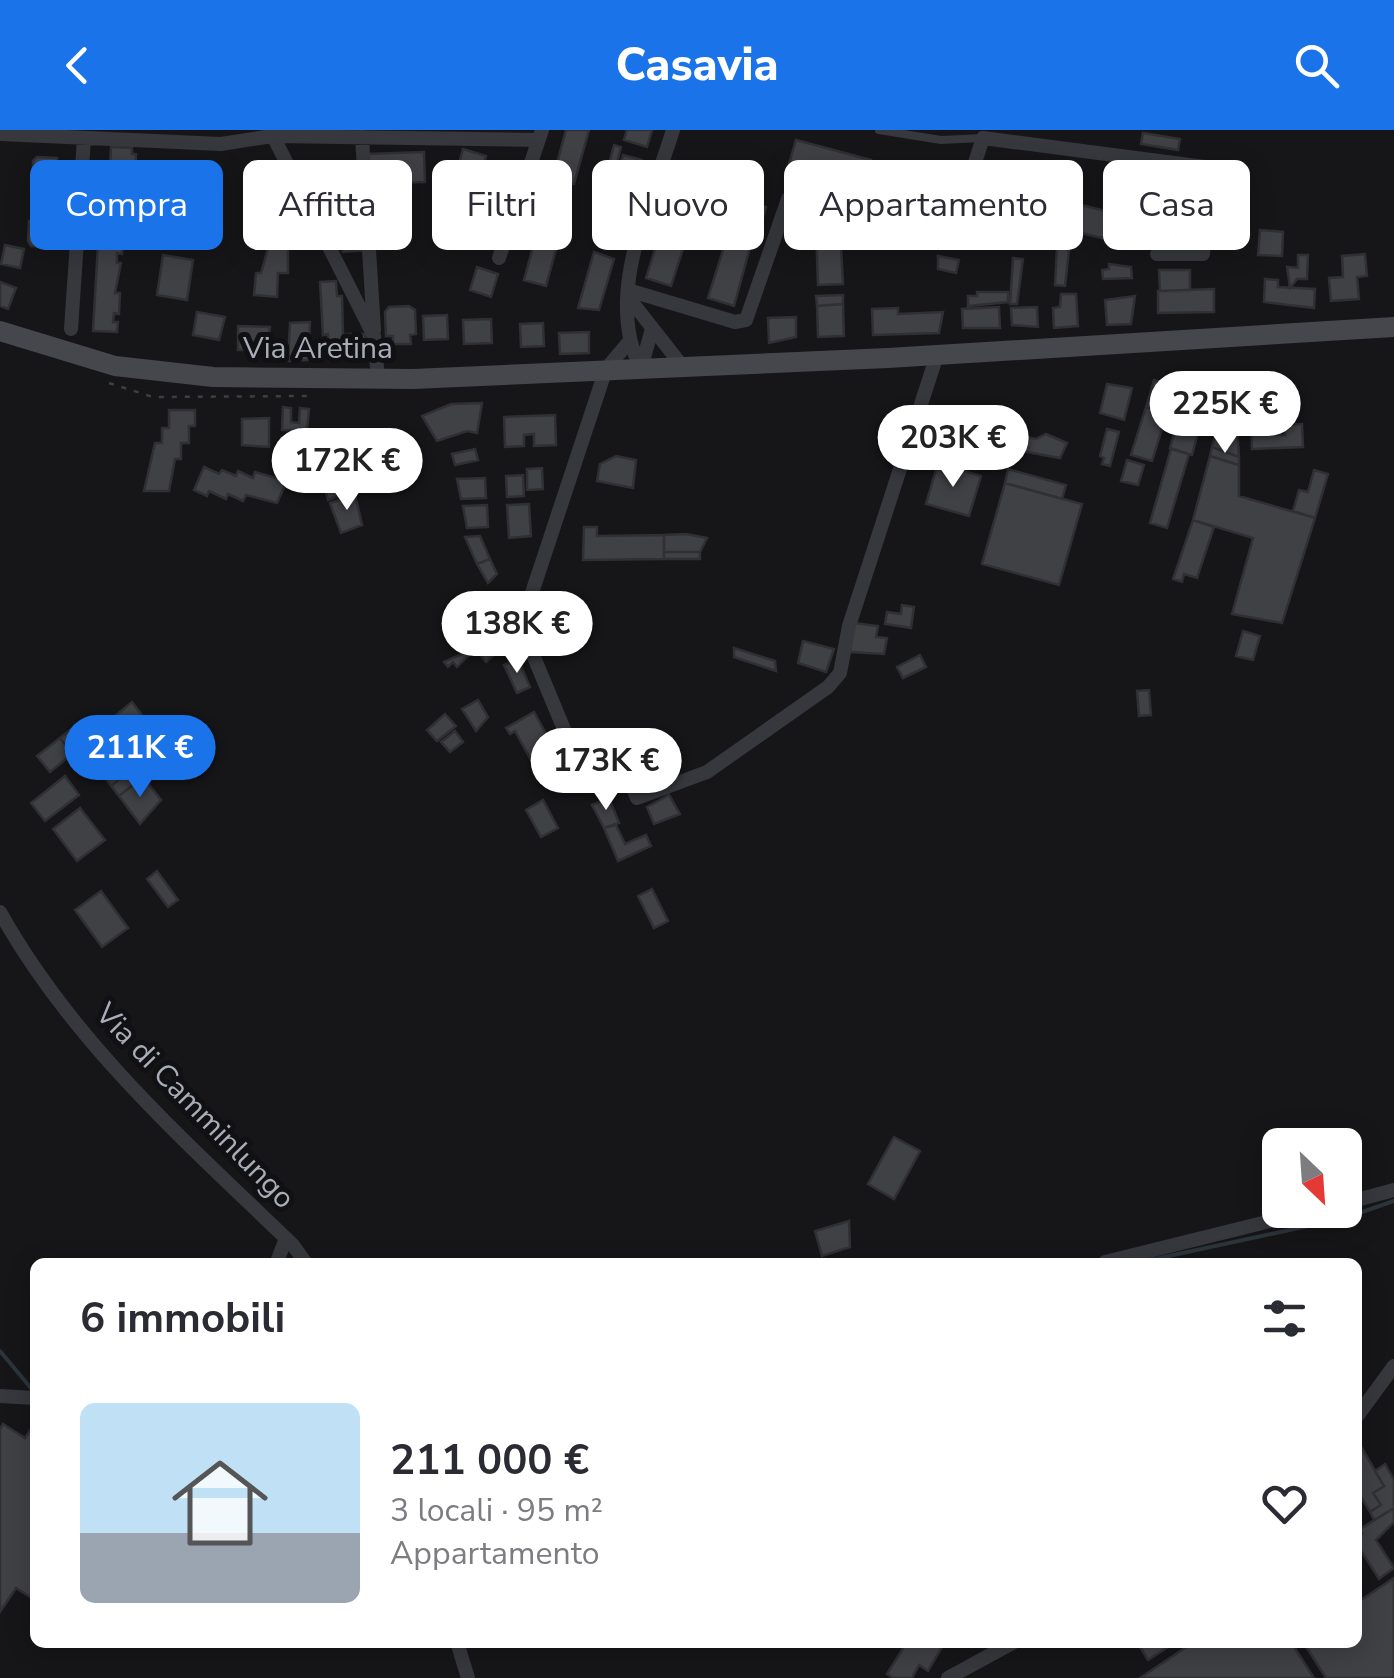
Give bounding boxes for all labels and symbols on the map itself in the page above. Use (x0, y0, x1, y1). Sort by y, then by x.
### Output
street label: Via Aretina (242, 328, 393, 369)
pin: 225K € (1144, 371, 1306, 456)
pin: 203K € (872, 405, 1034, 490)
pin: 172K € (266, 428, 428, 513)
pin: 138K € (436, 591, 598, 676)
pin: 211K € (59, 715, 221, 800)
pin: 173K € (525, 728, 687, 813)
street label: Via di Camminlungo (85, 993, 304, 1218)
north arrow (1262, 1128, 1362, 1228)

